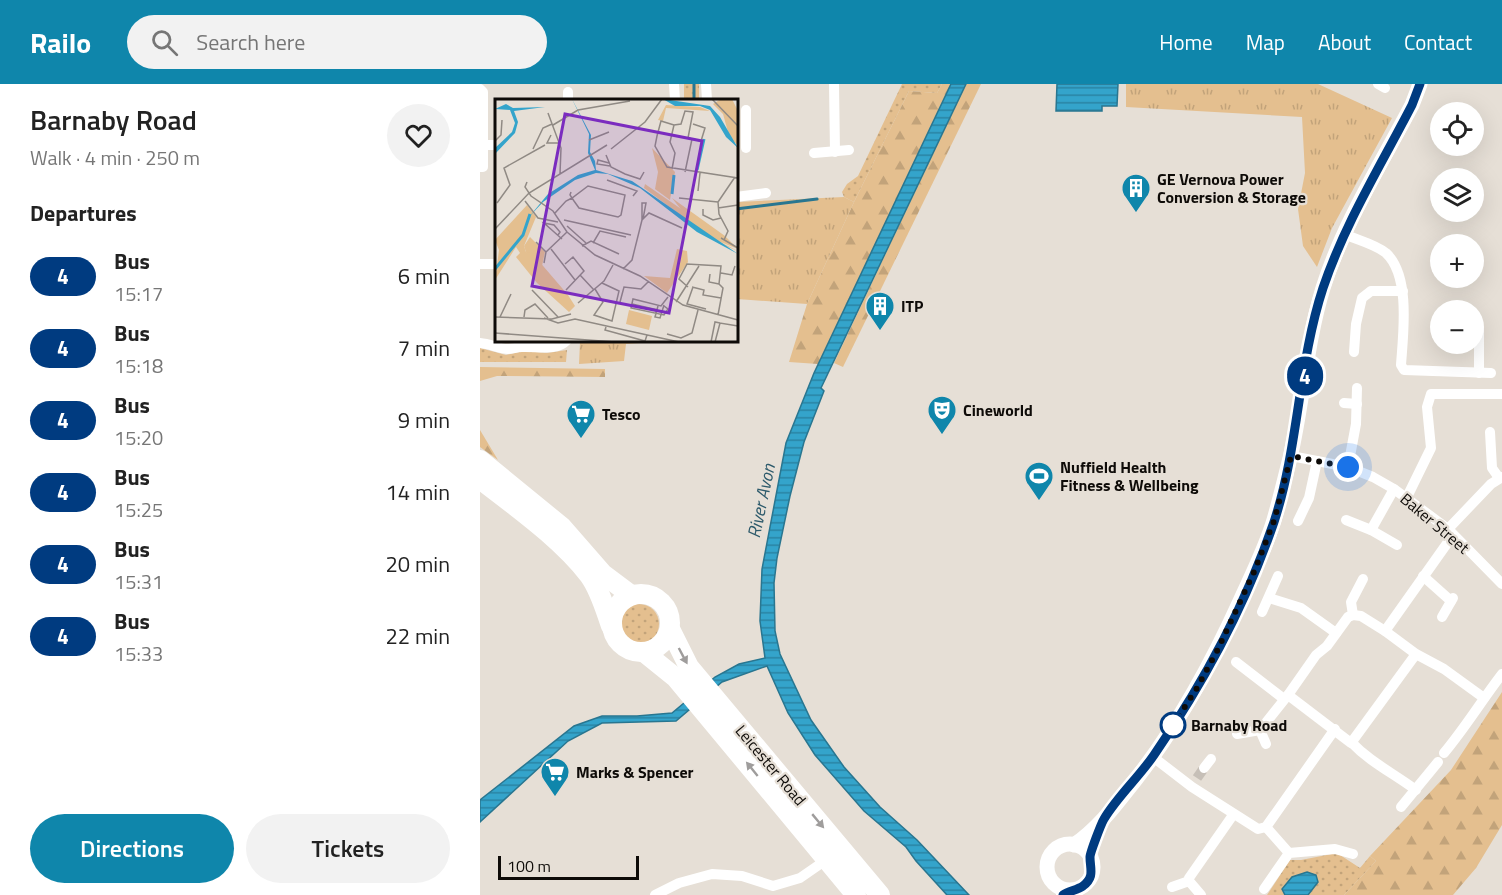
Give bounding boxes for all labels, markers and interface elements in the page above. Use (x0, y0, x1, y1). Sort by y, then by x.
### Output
search box (127, 15, 547, 69)
text: Railo (30, 21, 91, 64)
text: Search here (196, 25, 305, 59)
icon: search (148, 26, 181, 59)
text: Home (1159, 26, 1213, 58)
text: Map (1246, 26, 1285, 58)
text: About (1318, 26, 1371, 58)
text: Contact (1404, 26, 1472, 58)
text: Barnaby Road (30, 98, 197, 141)
inset map (495, 99, 738, 342)
map controls (1430, 102, 1484, 354)
button: locate (1430, 102, 1484, 156)
button: heart (387, 104, 450, 167)
text: Walk · 4 min · 250 m (30, 142, 200, 173)
place label: GE Vernova Power Conversion & Storage (1157, 167, 1306, 209)
button: layers (1430, 168, 1484, 222)
building icon: GE Vernova Power Conversion & Storage (1120, 172, 1152, 214)
text: Departures (30, 196, 137, 230)
button: + (1430, 234, 1484, 288)
text: Bus (114, 244, 150, 278)
text: 6 min (398, 259, 450, 293)
text: 4 (57, 260, 69, 292)
text: 15:17 (114, 278, 163, 309)
building icon: ITP (864, 290, 896, 332)
place label: ITP (901, 294, 924, 318)
button: − (1430, 300, 1484, 354)
text: Bus (114, 316, 150, 350)
text: 7 min (398, 331, 450, 365)
text: 4 (57, 332, 69, 364)
text: 15:18 (114, 350, 163, 381)
line badge: 4 (1286, 356, 1324, 396)
text: 4 (1299, 360, 1311, 392)
text: Bus (114, 388, 150, 422)
theatre icon: Cineworld (926, 394, 958, 436)
supermarket icon: Tesco (565, 398, 597, 440)
place label: Cineworld (963, 398, 1033, 422)
place label: Tesco (602, 402, 641, 426)
text: 9 min (398, 403, 450, 437)
text: 4 (57, 404, 69, 436)
text: 15:20 (114, 422, 163, 453)
your location (1333, 452, 1363, 482)
place label: Nuffield Health Fitness & Wellbeing (1060, 455, 1199, 497)
text: Bus (114, 460, 150, 494)
water label: River Avon (740, 460, 782, 541)
sports icon: Nuffield Health Fitness & Wellbeing (1023, 460, 1055, 502)
text: 14 min (385, 475, 450, 509)
text: 4 (57, 476, 69, 508)
street label: Baker Street (1395, 487, 1475, 559)
text: 15:25 (114, 494, 163, 525)
text: Bus (114, 532, 150, 566)
text: 20 min (385, 547, 450, 581)
text: 4 (57, 548, 69, 580)
text: 15:31 (114, 566, 163, 597)
text: Bus (114, 604, 150, 638)
text: 22 min (385, 619, 450, 653)
text: 4 (57, 620, 69, 652)
text: 15:33 (114, 638, 163, 669)
one-way arrow (678, 648, 688, 665)
marker: Barnaby Road (1160, 712, 1186, 738)
place label: Barnaby Road (1191, 713, 1287, 737)
street label: Leicester Road (730, 719, 812, 811)
supermarket icon: Marks & Spencer (539, 756, 571, 798)
place label: Marks & Spencer (576, 760, 694, 784)
one-way arrow (745, 761, 758, 777)
one-way arrow (811, 813, 824, 828)
button: Directions (30, 814, 234, 883)
button: Tickets (246, 814, 450, 883)
scale bar (498, 853, 639, 880)
text: 100 m (507, 854, 551, 878)

